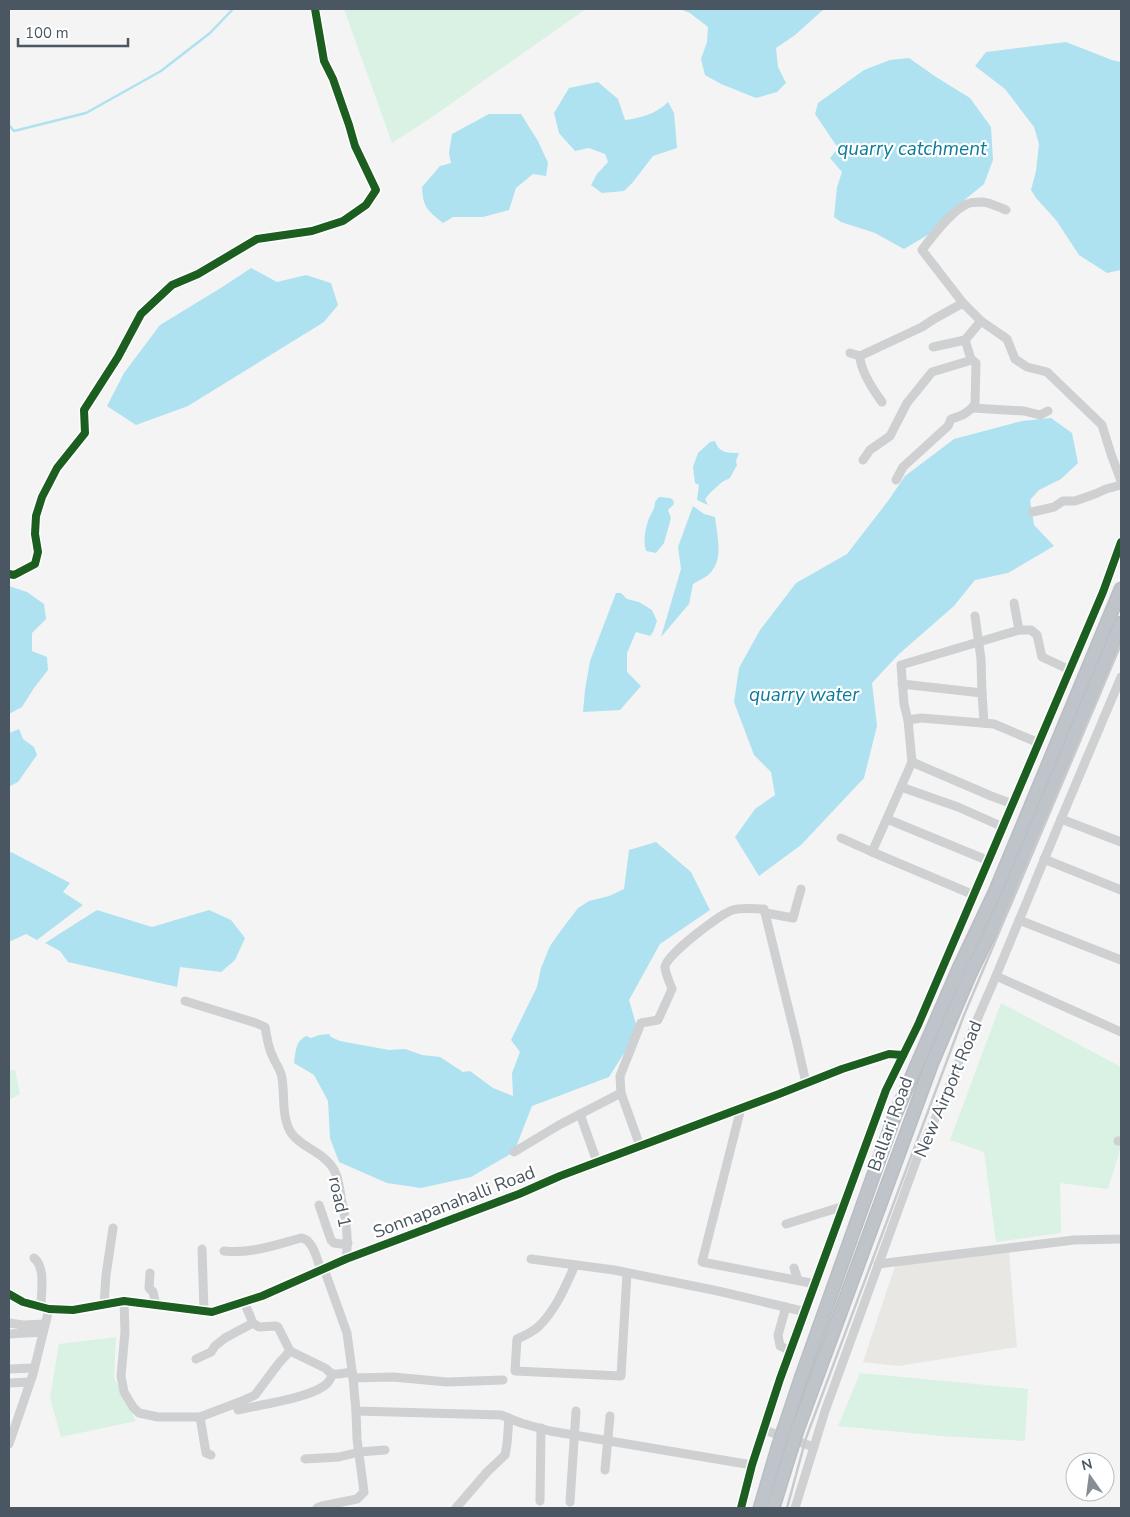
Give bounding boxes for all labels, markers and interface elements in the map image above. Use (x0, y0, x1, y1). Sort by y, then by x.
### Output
scale bar (18, 15, 128, 47)
text: 100 m (25, 23, 69, 43)
water label: quarry catchment (837, 136, 988, 162)
water label: quarry water (749, 682, 860, 708)
street label: New Airport Road (908, 1017, 988, 1161)
street label: Ballari Road (862, 1073, 918, 1175)
street label: Sonnapanahalli Road (369, 1160, 539, 1244)
street label: road 1 (323, 1174, 357, 1230)
north arrow (1065, 1452, 1115, 1502)
text: N (1080, 1454, 1094, 1475)

